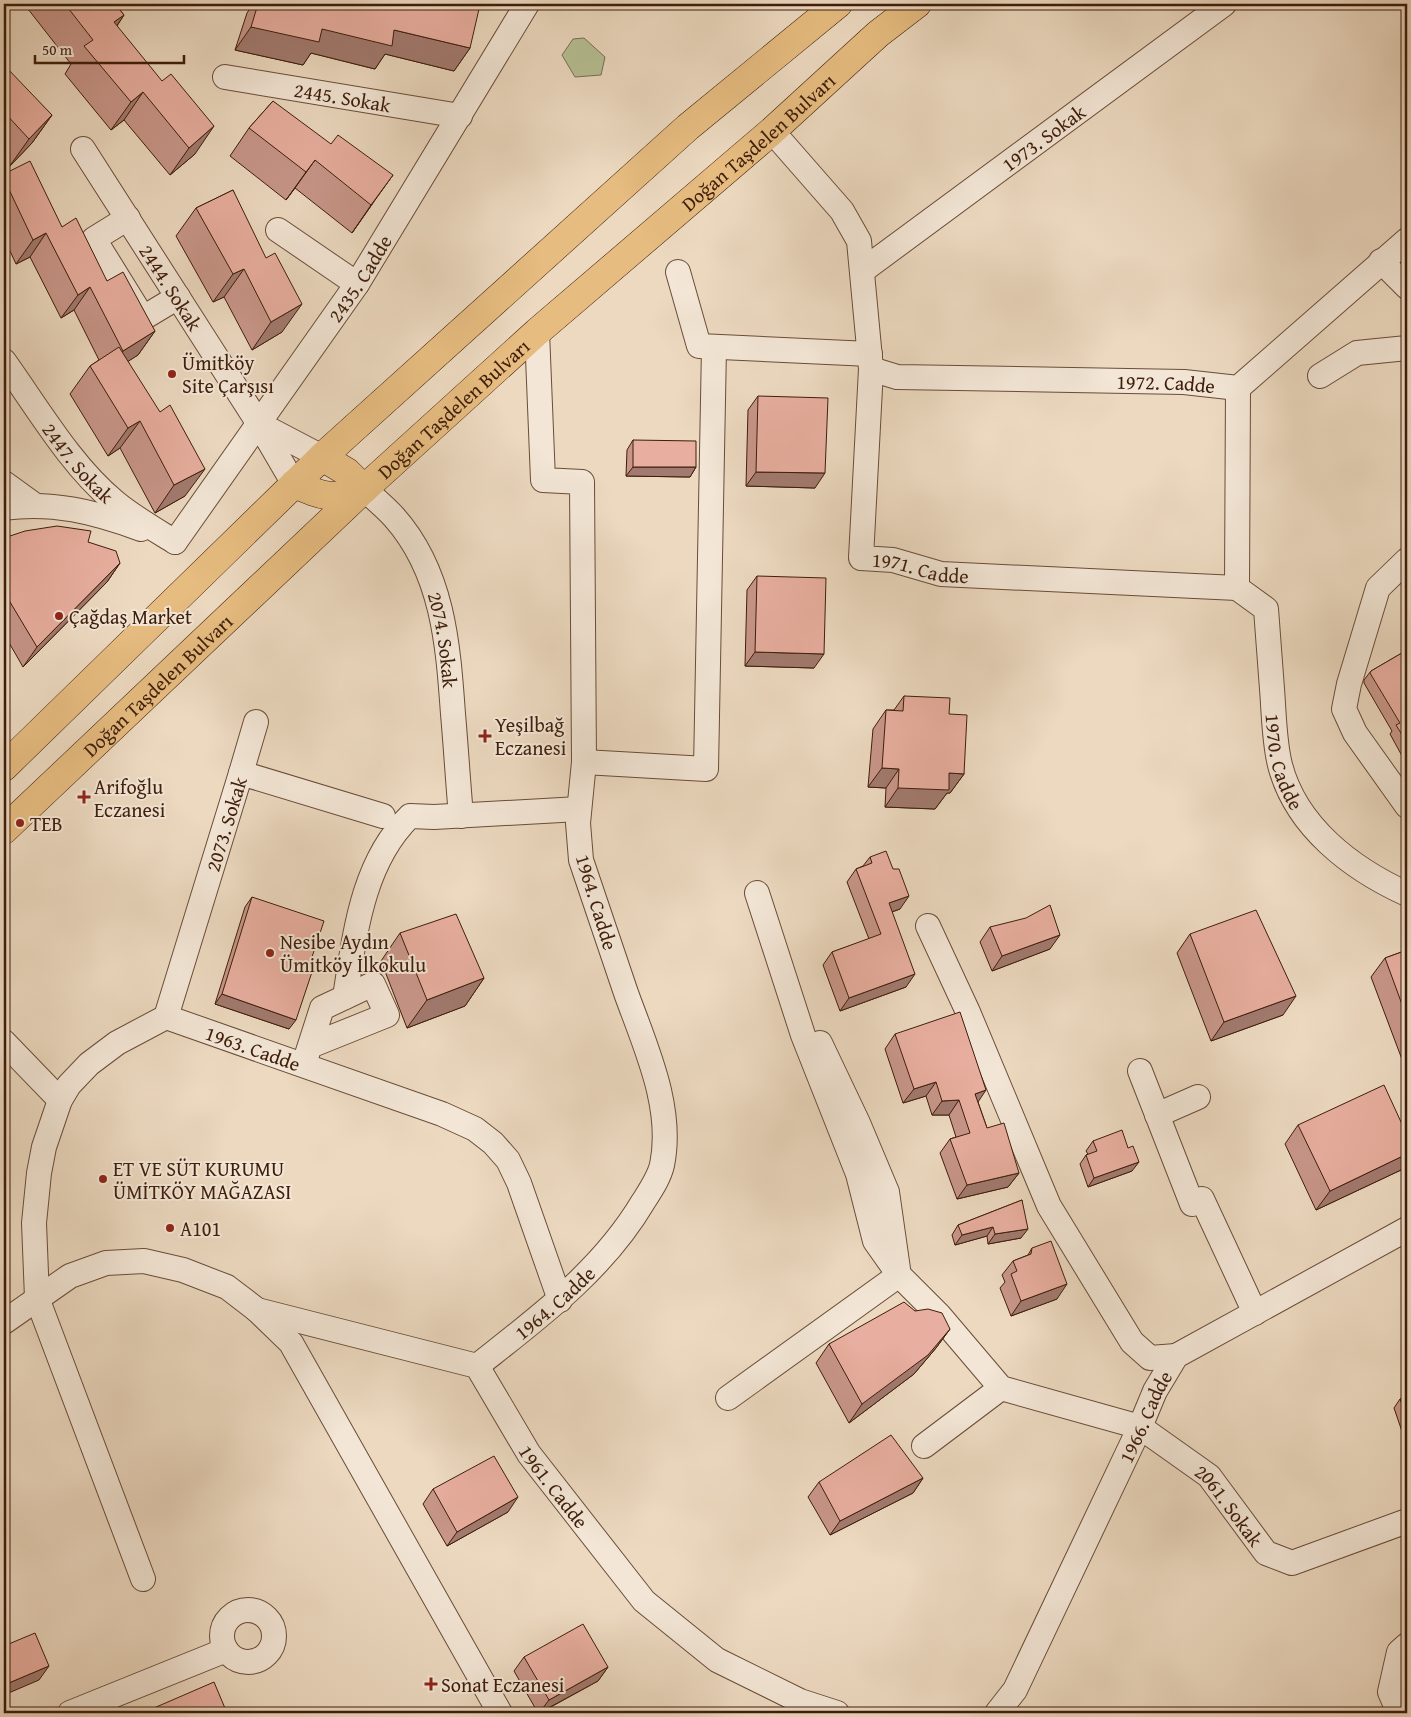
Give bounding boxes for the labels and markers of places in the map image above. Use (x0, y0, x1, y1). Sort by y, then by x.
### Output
place label: Ümitköy Site Çarşısı (182, 348, 274, 400)
marker: Ümitköy Site Çarşısı (166, 368, 178, 380)
place label: Çağdaş Market (69, 602, 192, 631)
marker: Çağdaş Market (53, 610, 65, 622)
place label: Yeşilbağ Eczanesi (495, 710, 567, 762)
marker: Yeşilbağ Eczanesi (479, 730, 491, 742)
place label: Arifoğlu Eczanesi (94, 772, 166, 824)
marker: Arifoğlu Eczanesi (78, 791, 90, 803)
place label: TEB (30, 809, 63, 838)
marker: TEB (14, 817, 26, 829)
place label: Nesibe Aydın Ümitköy İlkokulu (280, 927, 426, 979)
marker: Nesibe Aydın Ümitköy İlkokulu (264, 947, 276, 959)
place label: ET VE SÜT KURUMU ÜMİTKÖY MAĞAZASI (113, 1154, 291, 1206)
marker: ET VE SÜT KURUMU ÜMİTKÖY MAĞAZASI (97, 1173, 109, 1185)
place label: A101 (180, 1214, 221, 1243)
marker: A101 (164, 1222, 176, 1234)
place label: Sonat Eczanesi (441, 1670, 565, 1699)
marker: Sonat Eczanesi (425, 1678, 437, 1690)

